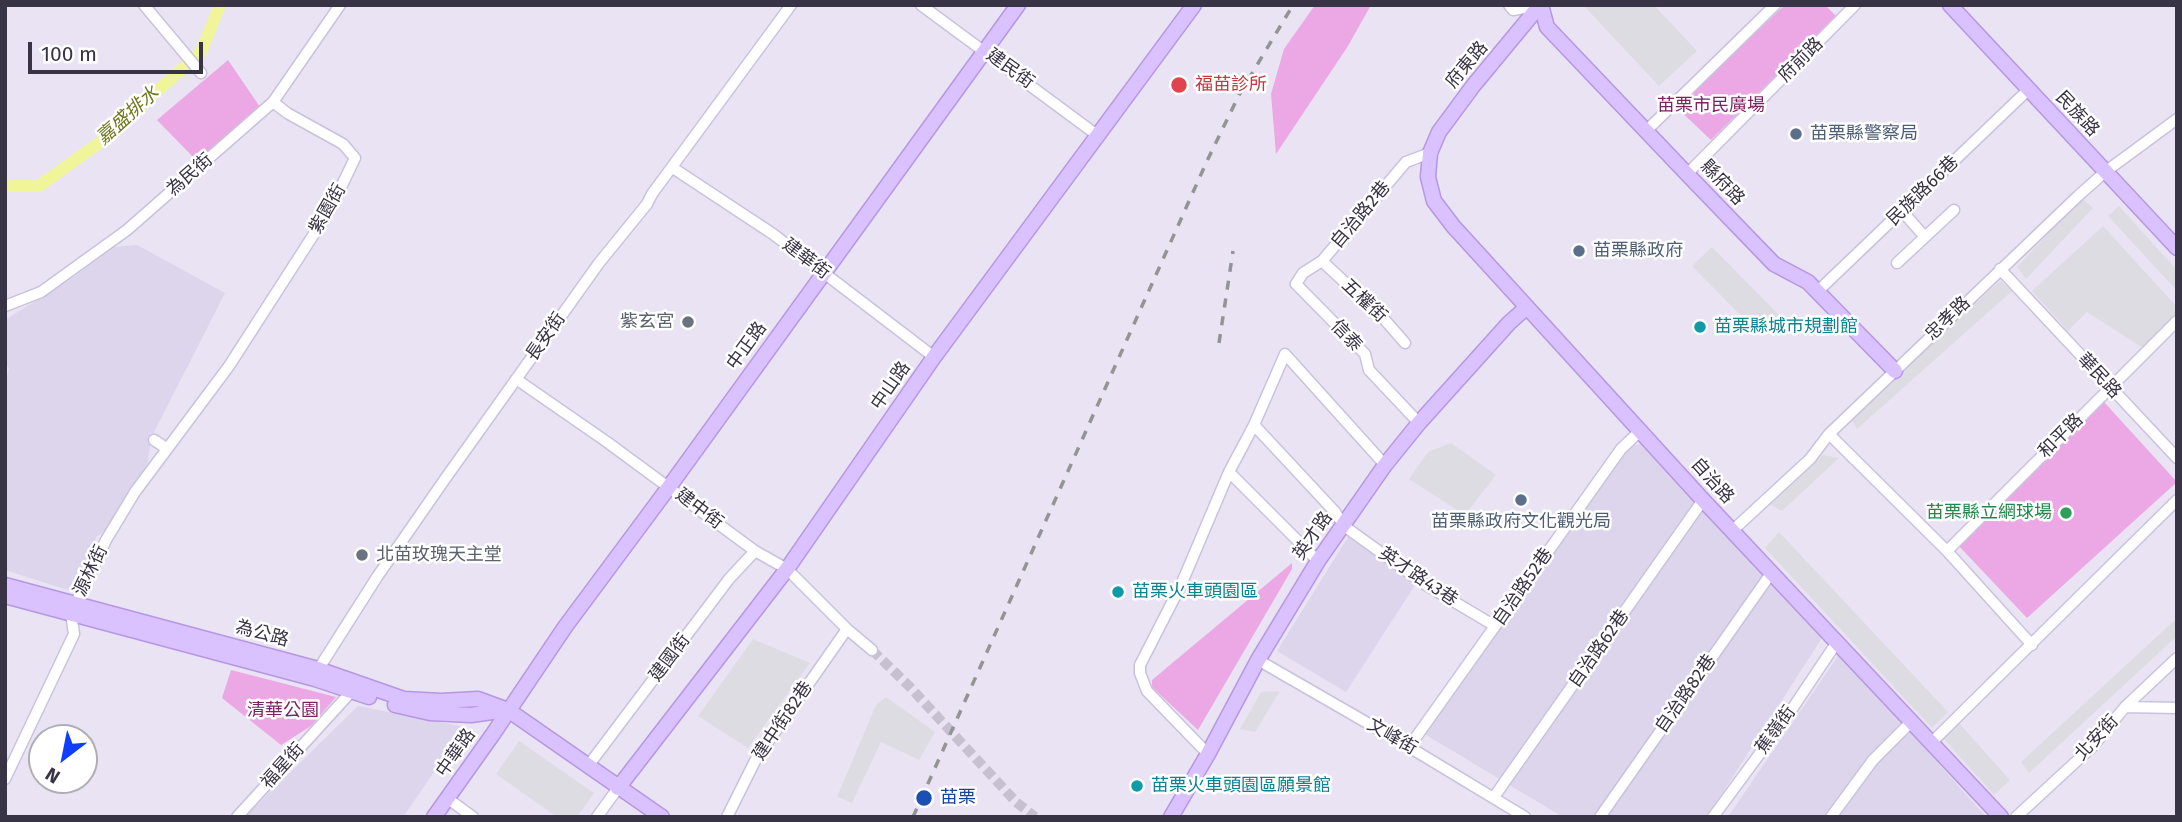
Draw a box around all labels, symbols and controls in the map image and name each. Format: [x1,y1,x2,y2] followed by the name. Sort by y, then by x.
[32,28,206,72] scale bar
[1774,33,1828,87] street label: 府前路
[1441,37,1493,93] street label: 府東路
[41,41,97,67] text: 100 m
[982,44,1038,94] street label: 建民街
[1195,74,1267,96] place label: 福苗診所
[1169,75,1189,95] marker: 福苗診所
[92,82,164,150] water label: 嘉盛排水
[2051,87,2103,141] street label: 民族路
[1657,95,1765,117] park label: 苗栗市民廣場
[1810,123,1918,145] place label: 苗栗縣警察局
[1788,126,1804,142] marker: 苗栗縣警察局
[163,149,217,201] street label: 為民街
[1883,152,1963,230] street label: 民族路66巷
[1695,156,1749,210] street label: 縣府路
[1327,177,1395,253] street label: 自治路2巷
[305,180,351,238] street label: 紫園街
[778,234,834,284] street label: 建華街
[1593,240,1683,262] place label: 苗栗縣政府
[1571,243,1587,259] marker: 苗栗縣政府
[1337,275,1391,327] street label: 五權街
[1921,292,1975,346] street label: 忠孝路
[522,309,570,365] street label: 長安街
[620,311,674,333] place label: 紫玄宮
[680,314,696,330] marker: 紫玄宮
[1326,316,1366,356] street label: 信泰
[1714,316,1858,338] place label: 苗栗縣城市規劃館
[722,318,772,374] street label: 中正路
[1692,319,1708,335] marker: 苗栗縣城市規劃館
[2073,349,2125,403] street label: 華民路
[867,358,915,414] street label: 中山路
[2034,409,2088,463] street label: 和平路
[1686,454,1738,508] street label: 自治路
[671,484,727,534] street label: 建中街
[1513,492,1529,508] marker: 苗栗縣政府文化觀光局
[1926,502,2052,524] place label: 苗栗縣立網球場
[2058,505,2074,521] marker: 苗栗縣立網球場
[1289,508,1337,564] street label: 英才路
[1431,511,1611,533] place label: 苗栗縣政府文化觀光局
[69,542,113,600] street label: 源林街
[1375,543,1461,611] street label: 英才路43巷
[376,544,502,566] place label: 北苗玫瑰天主堂
[1488,544,1558,630] street label: 自治路52巷
[354,547,370,563] marker: 北苗玫瑰天主堂
[1132,581,1258,603] place label: 苗栗火車頭園區
[1110,584,1126,600] marker: 苗栗火車頭園區
[1564,606,1634,692] street label: 自治路62巷
[233,617,291,651] street label: 為公路
[645,630,695,686] street label: 建國街
[1651,651,1721,737] street label: 自治路82巷
[749,677,817,765] street label: 建中街82巷
[247,700,319,722] park label: 清華公園
[1751,702,1801,758] street label: 蕉嶺街
[2071,711,2123,765] street label: 北安街
[1363,714,1421,760] street label: 文峰街
[28,724,98,794] north arrow
[432,725,480,781] street label: 中華路
[257,739,309,793] street label: 福星街
[41,762,64,789] text: N
[1151,775,1331,797] place label: 苗栗火車頭園區願景館
[1129,778,1145,794] marker: 苗栗火車頭園區願景館
[940,787,976,809] place label: 苗栗
[914,788,934,808] marker: 苗栗

